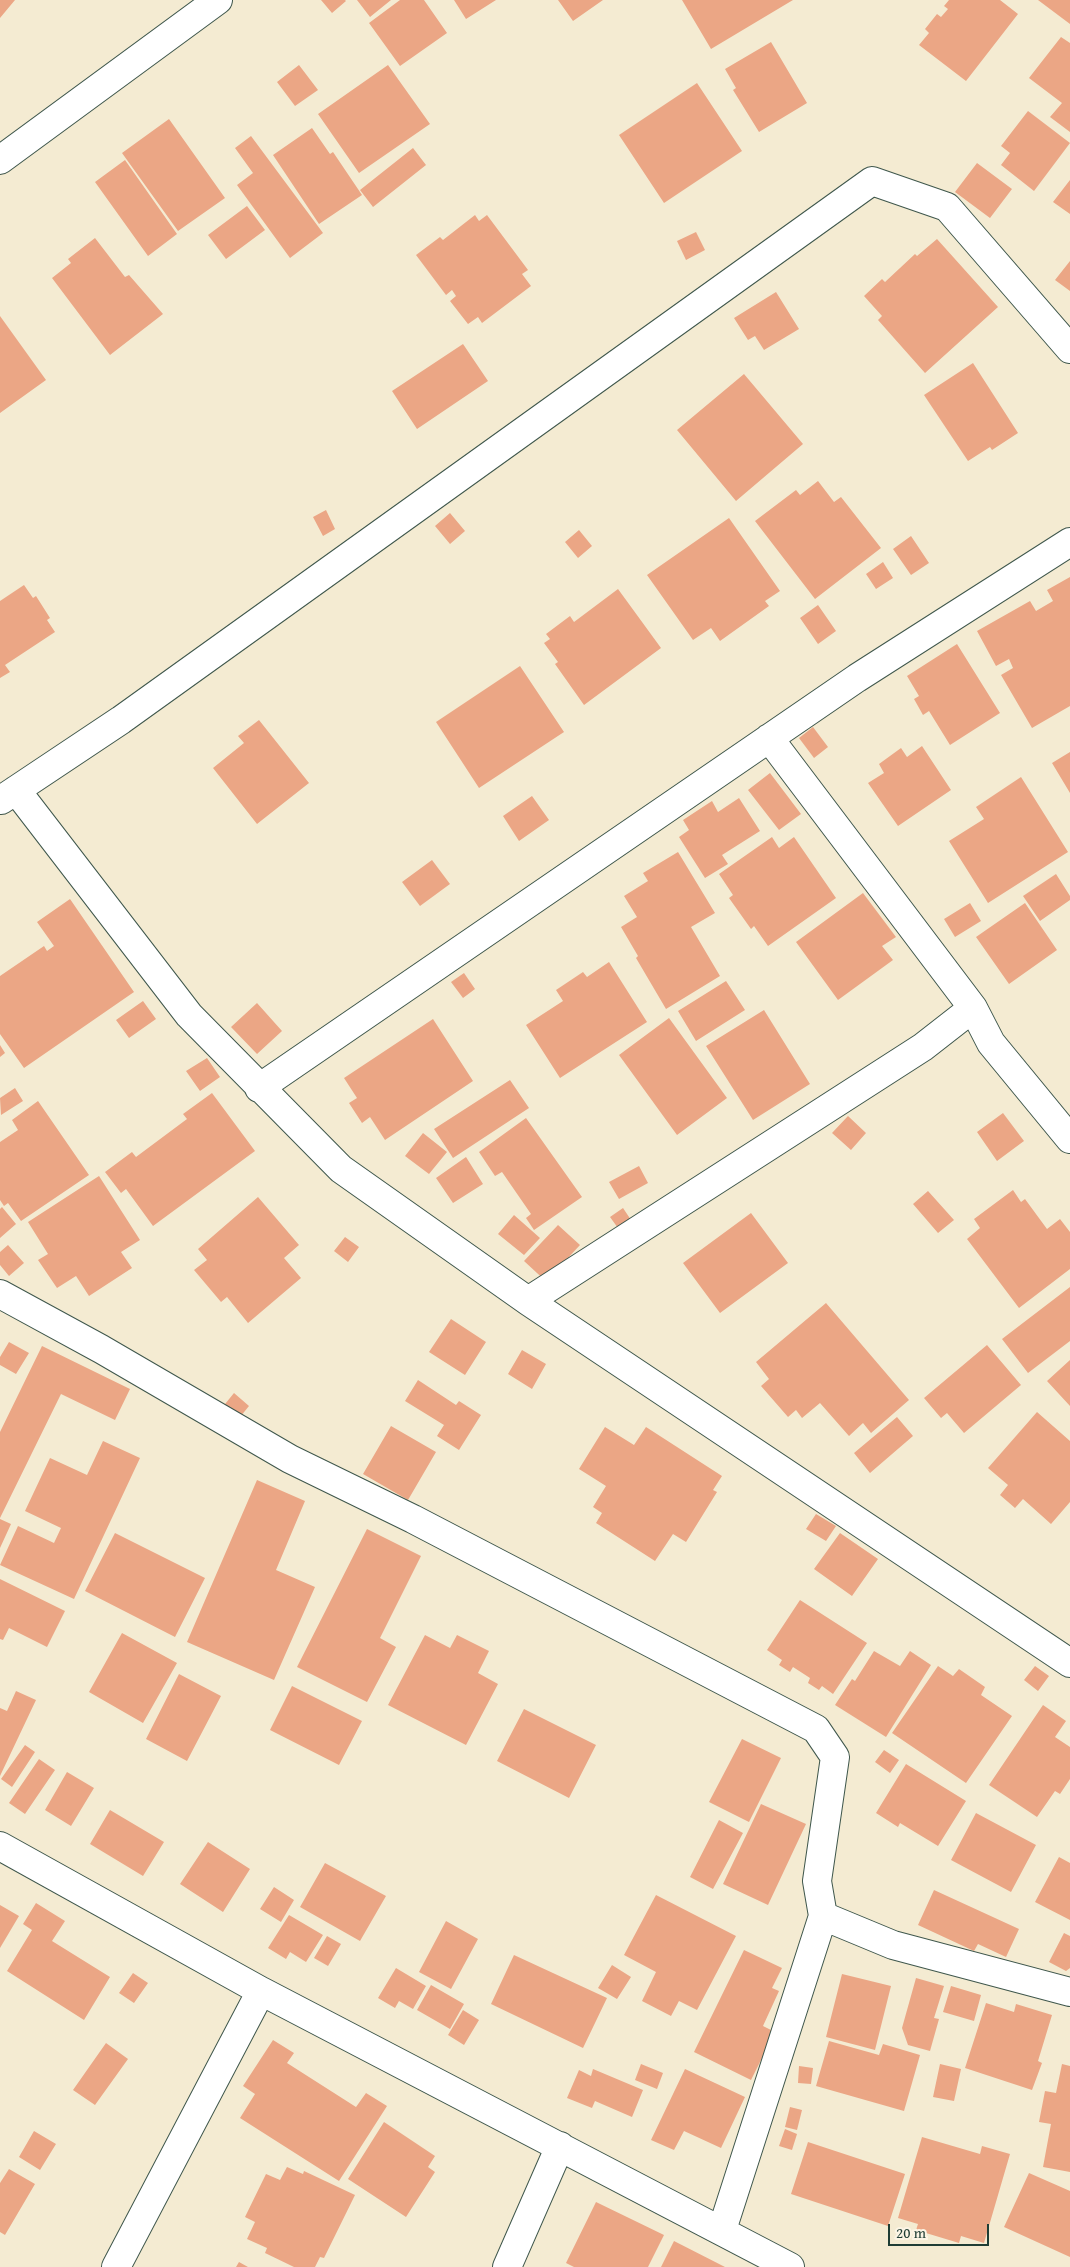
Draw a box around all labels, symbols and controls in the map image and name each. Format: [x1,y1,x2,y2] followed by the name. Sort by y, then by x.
[890,2214,991,2246] scale bar
[896,2222,926,2243] text: 20 m

